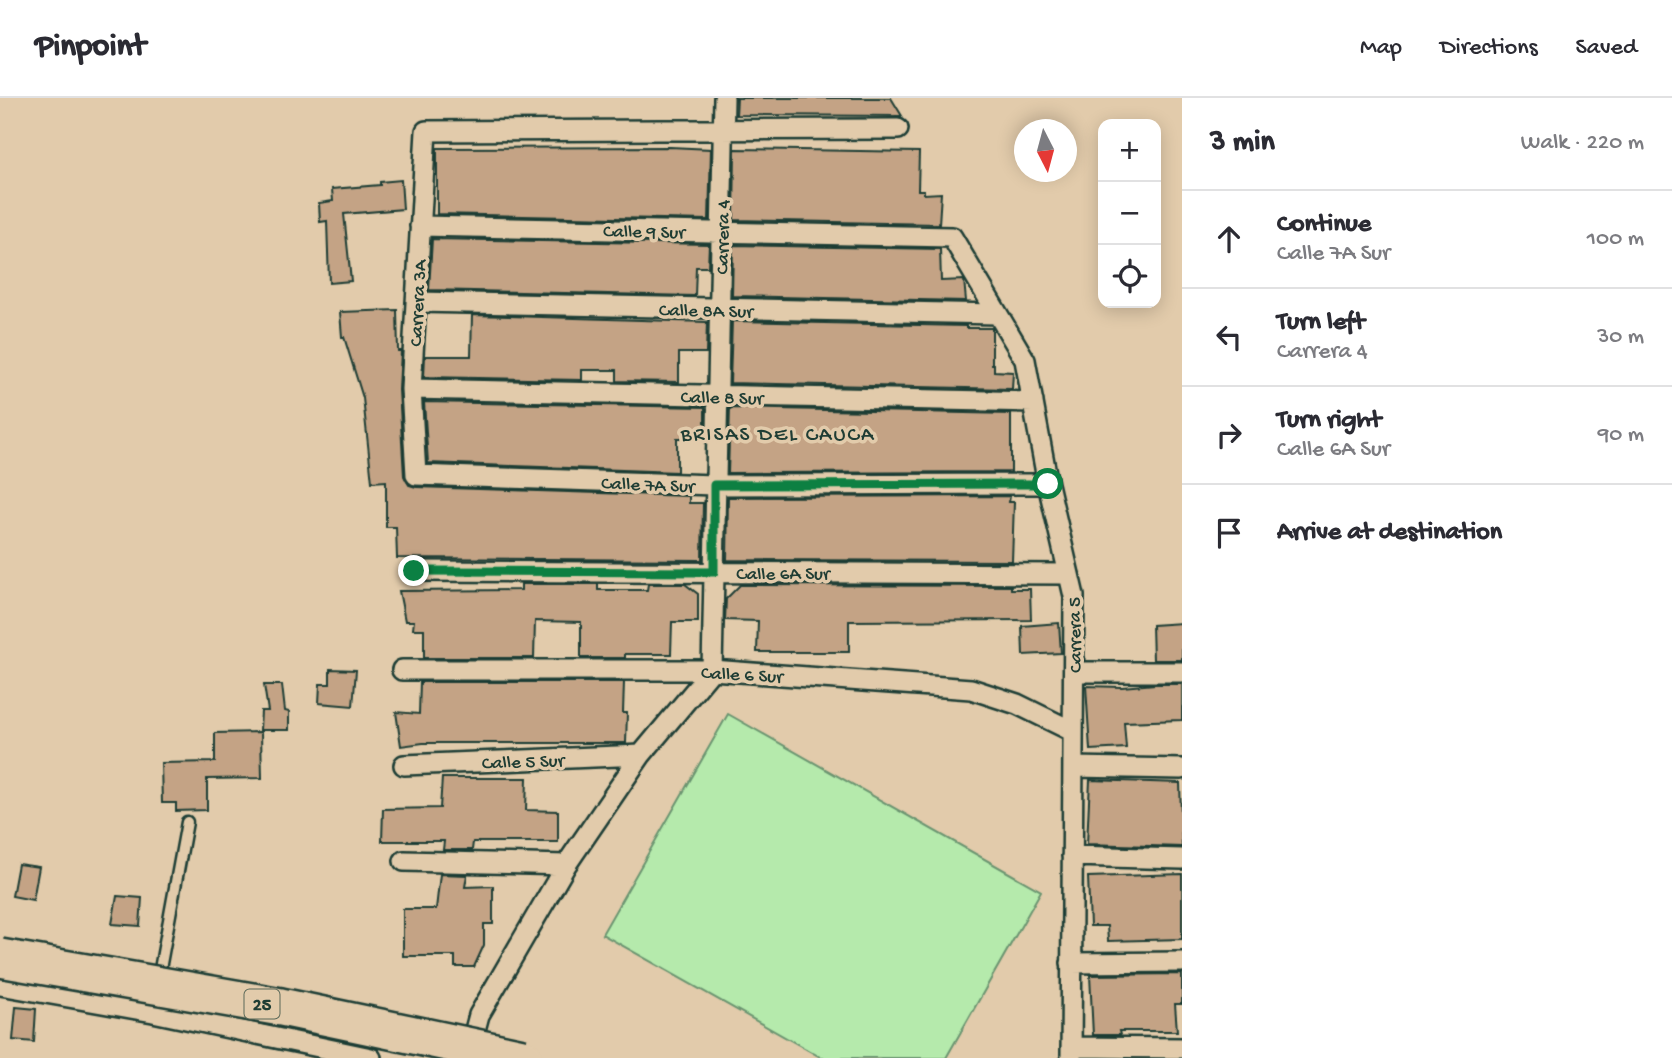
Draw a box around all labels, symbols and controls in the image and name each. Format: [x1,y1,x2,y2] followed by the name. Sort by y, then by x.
[35,29,146,67] text: Pinpoint
[1360,34,1402,63] text: Map
[1440,34,1538,63] text: Directions
[1576,34,1637,63] text: Saved
[1014,119,1077,182] north arrow
[1098,119,1161,308] map controls
[1098,119,1161,182] button: +
[1210,126,1275,161] text: 3 min
[1521,130,1644,157] text: Walk · 220 m
[1098,182,1161,245] button: −
[712,199,737,275] street label: Carrera 4
[1277,210,1371,241] text: Continue
[1210,220,1248,258] icon: ahead
[603,221,687,246] street label: Calle 9 Sur
[1587,226,1644,253] text: 100 m
[1277,241,1390,268] text: Calle 7A Sur
[1098,245,1161,308] button: locate
[406,257,433,347] street label: Carrera 3A
[659,300,755,325] street label: Calle 8A Sur
[1277,308,1365,339] text: Turn left
[1210,318,1248,356] icon: left
[1597,324,1644,351] text: 30 m
[1277,339,1368,366] text: Carrera 4
[680,387,766,412] street label: Calle 8 Sur
[1277,406,1381,437] text: Turn right
[1210,416,1248,454] icon: right
[1598,422,1644,449] text: 90 m
[680,424,875,449] district label: BRISAS DEL CAUCA
[1277,437,1390,464] text: Calle 6A Sur
[1032,468,1063,499] route start
[601,473,697,500] street label: Calle 7A Sur
[1210,514,1248,552] icon: arrive
[1277,518,1502,549] text: Arrive at destination
[398,555,429,586] route end
[736,564,832,587] street label: Calle 6A Sur
[1064,597,1089,673] street label: Carrera 5
[700,663,786,690] street label: Calle 6 Sur
[482,750,567,776] street label: Calle 5 Sur
[244,989,280,1018] road number: 25

